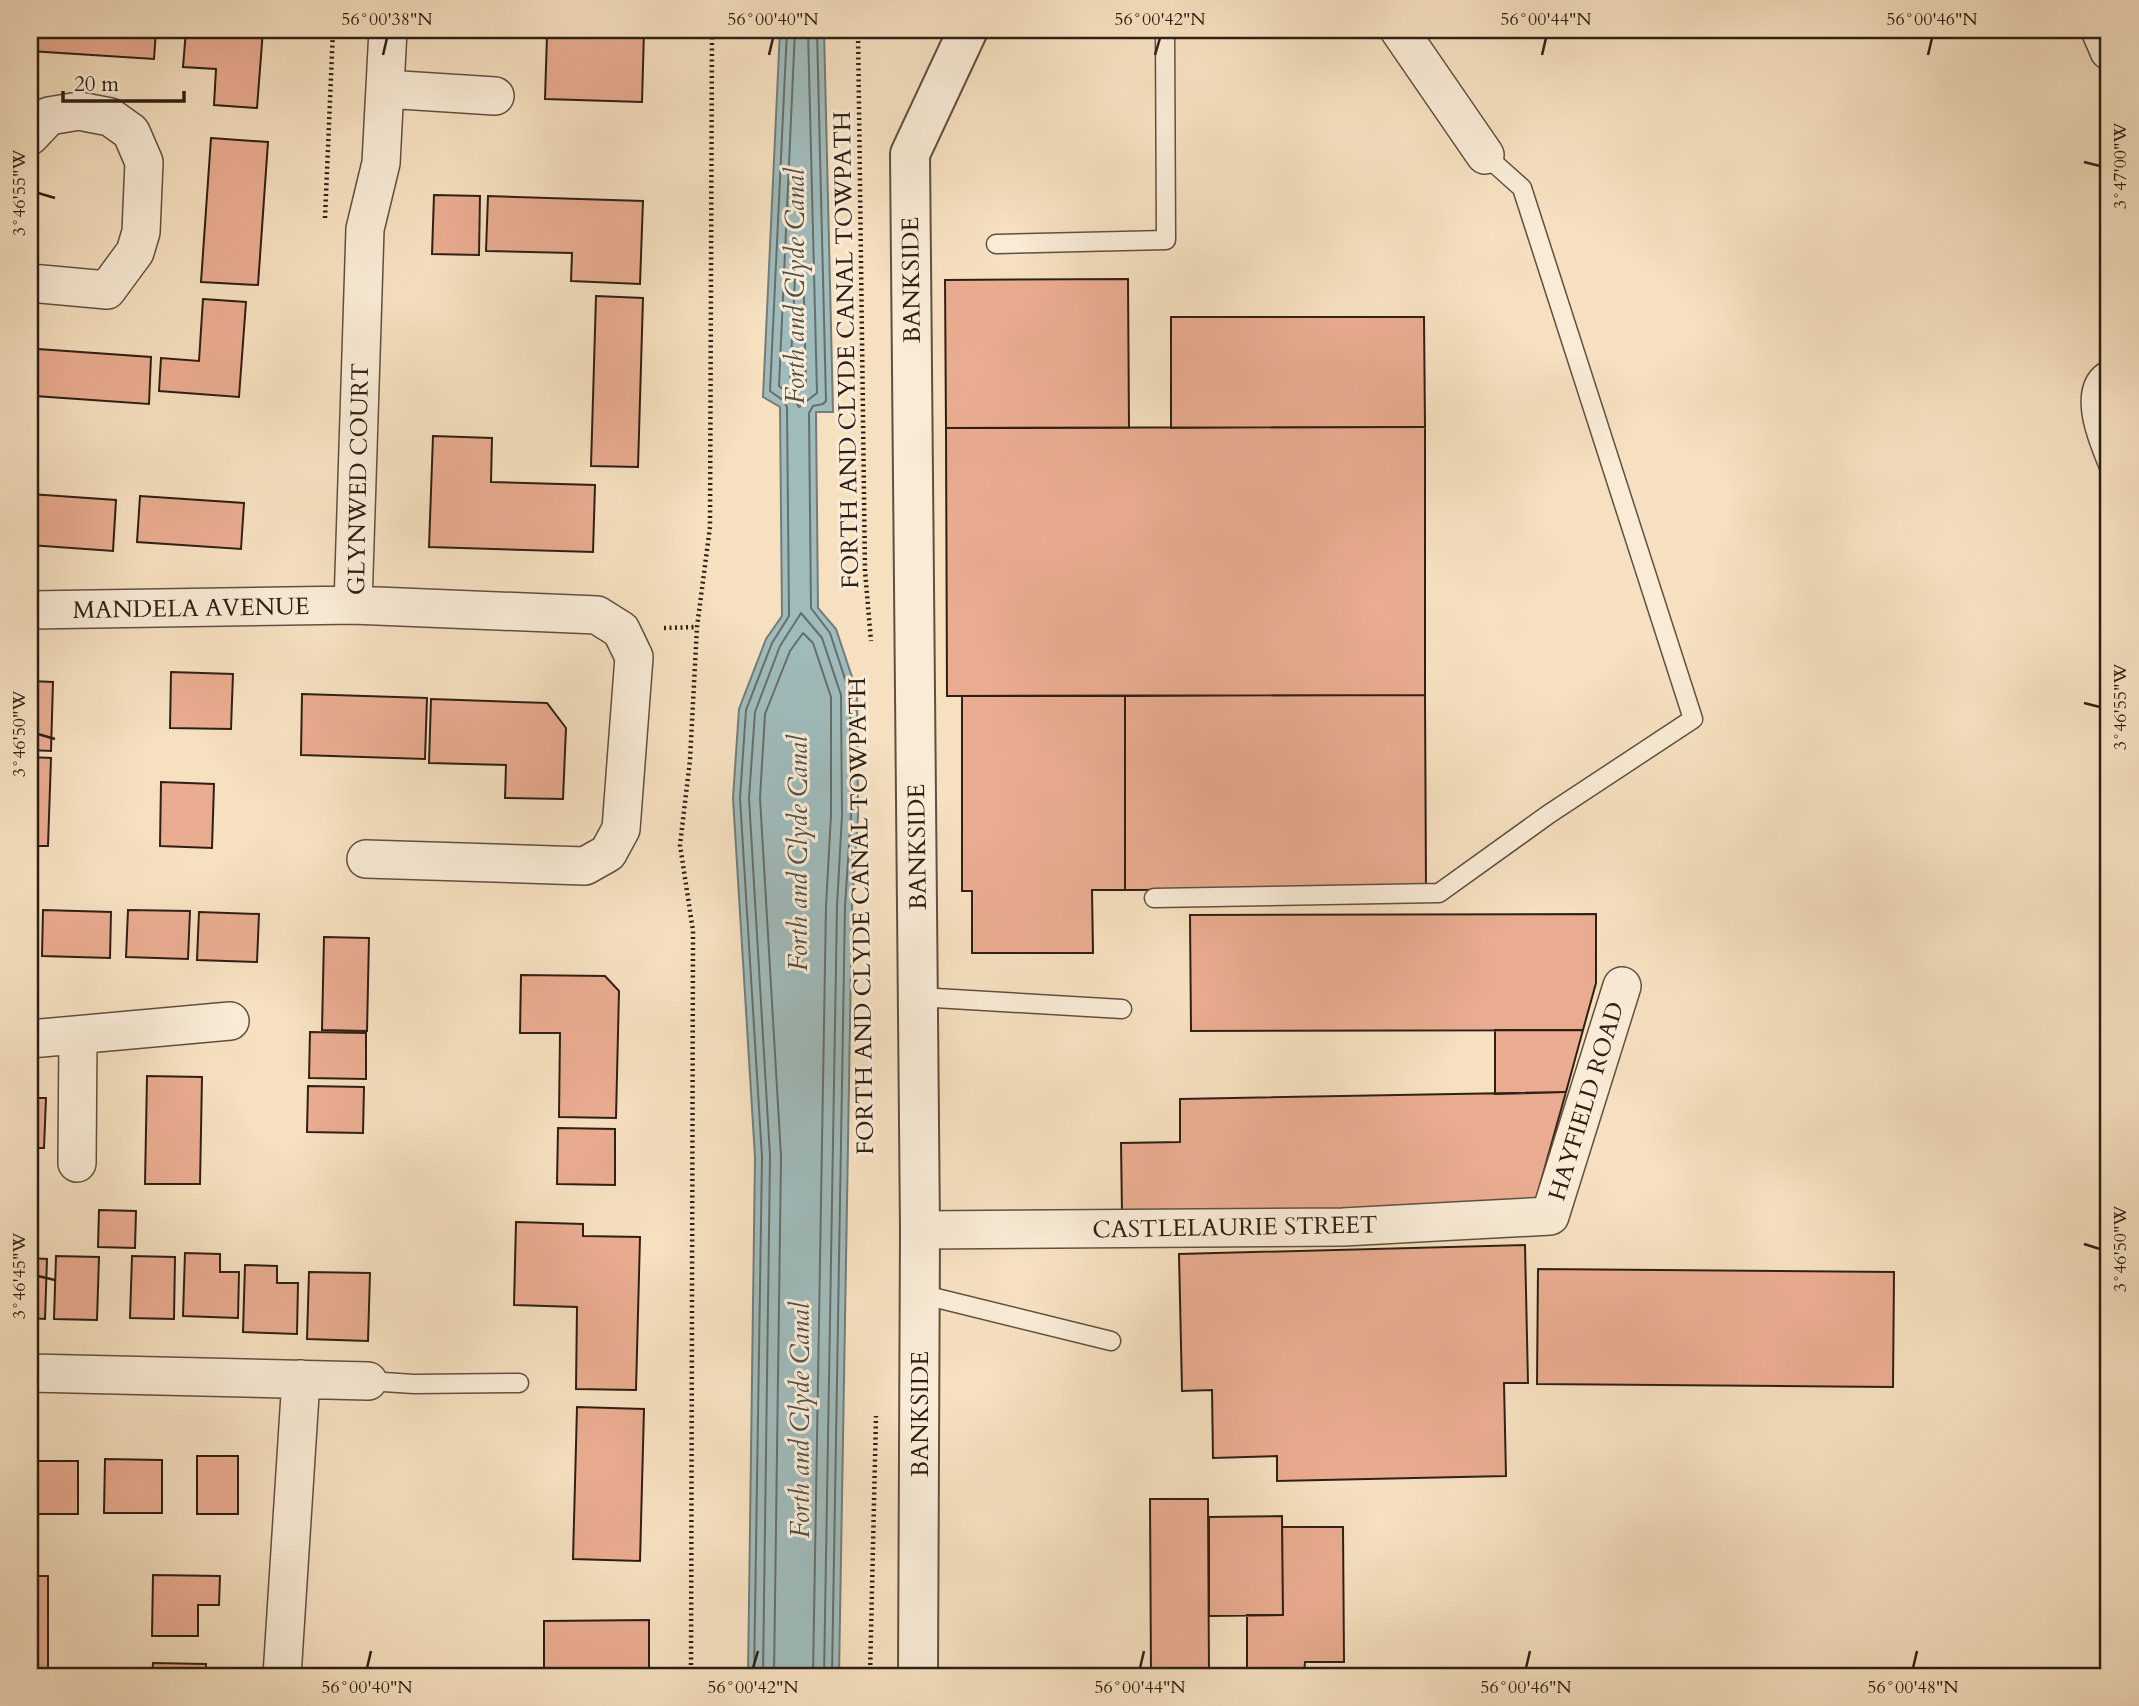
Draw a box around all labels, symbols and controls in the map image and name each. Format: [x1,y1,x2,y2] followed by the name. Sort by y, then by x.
[341,7,433,32] text: 56°00'38"N
[727,7,819,32] text: 56°00'40"N
[1114,7,1206,32] text: 56°00'42"N
[1500,7,1592,32] text: 56°00'44"N
[1886,7,1978,32] text: 56°00'46"N
[63,60,184,104] scale bar
[74,70,119,99] text: 20 m
[826,111,867,589] street label: FORTH AND CLYDE CANAL TOWPATH
[2108,123,2133,209] text: 3°47'00"W
[7,150,32,236] text: 3°46'55"W
[778,167,813,404] water label: Forth and Clyde Canal
[894,217,929,343] street label: BANKSIDE
[340,363,377,595] street label: GLYNWED COURT
[72,590,310,627] street label: MANDELA AVENUE
[2108,664,2133,750] text: 3°46'55"W
[841,677,882,1155] street label: FORTH AND CLYDE CANAL TOWPATH
[7,691,32,777] text: 3°46'50"W
[781,734,816,971] water label: Forth and Clyde Canal
[900,784,935,910] street label: BANKSIDE
[1541,998,1632,1205] street label: HAYFIELD ROAD
[2108,1206,2133,1292] text: 3°46'50"W
[1092,1209,1378,1246] street label: CASTLELAURIE STREET
[7,1233,32,1319] text: 3°46'45"W
[783,1301,818,1538] water label: Forth and Clyde Canal
[904,1351,937,1477] street label: BANKSIDE
[321,1675,413,1700] text: 56°00'40"N
[707,1675,799,1700] text: 56°00'42"N
[1094,1675,1186,1700] text: 56°00'44"N
[1480,1675,1572,1700] text: 56°00'46"N
[1867,1675,1959,1700] text: 56°00'48"N

